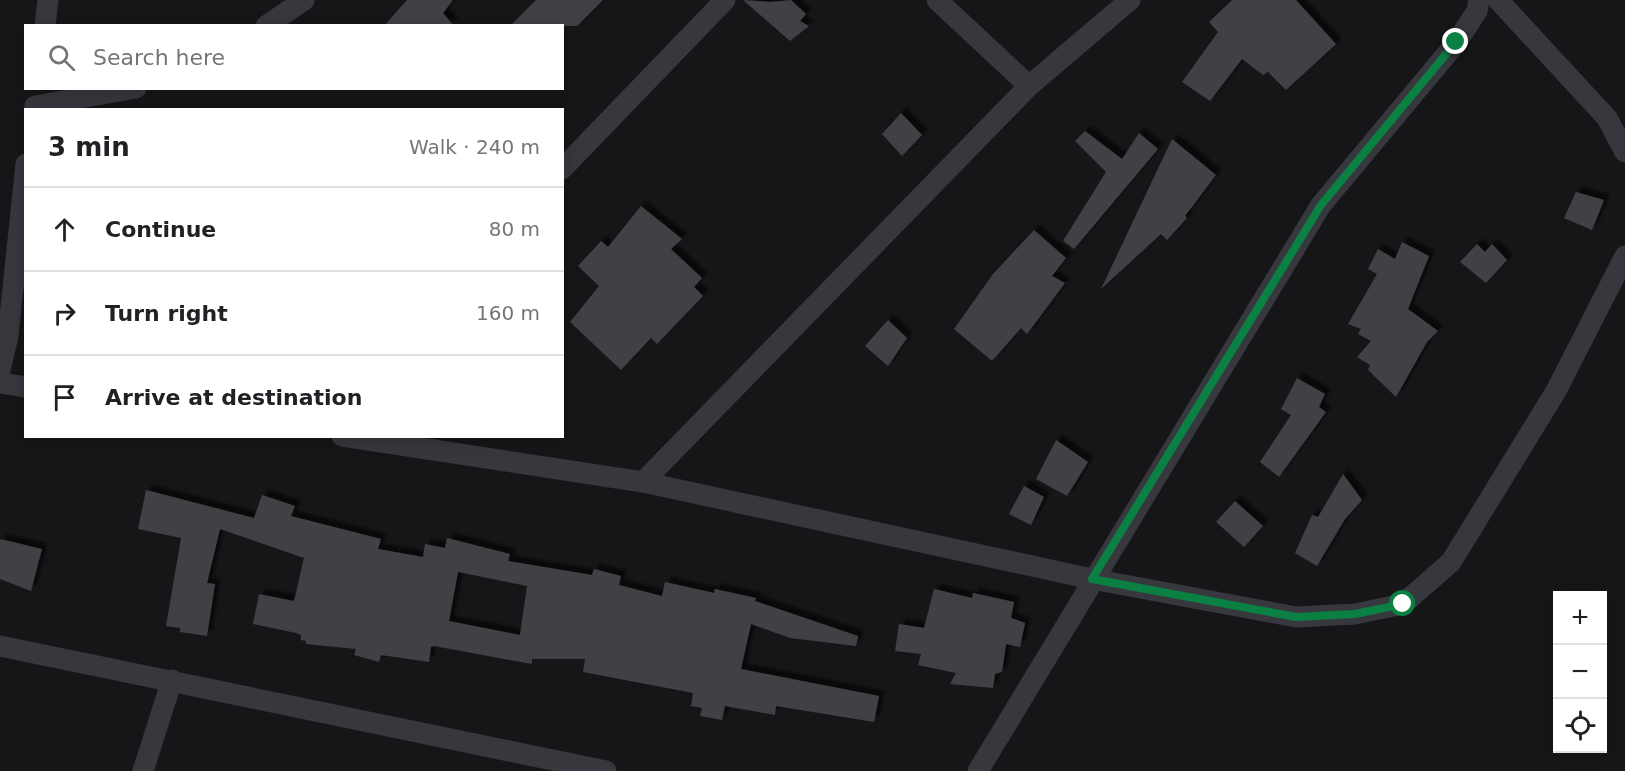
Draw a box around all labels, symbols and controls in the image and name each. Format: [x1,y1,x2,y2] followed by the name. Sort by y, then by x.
[24,24,564,90] search box
[1442,28,1468,54] route end
[45,41,78,74] icon: search
[93,45,225,70] text: Search here
[48,132,130,162] text: 3 min
[409,135,540,159] text: Walk · 240 m
[48,213,81,246] icon: ahead
[105,217,216,242] text: Continue
[489,217,540,241] text: 80 m
[48,297,81,330] icon: right
[105,301,228,326] text: Turn right
[476,301,540,325] text: 160 m
[48,381,81,414] icon: arrive
[105,385,362,410] text: Arrive at destination
[1389,590,1415,616] route start
[1553,591,1607,753] map controls
[1553,591,1607,645] button: +
[1553,645,1607,699] button: −
[1553,699,1607,753] button: locate

